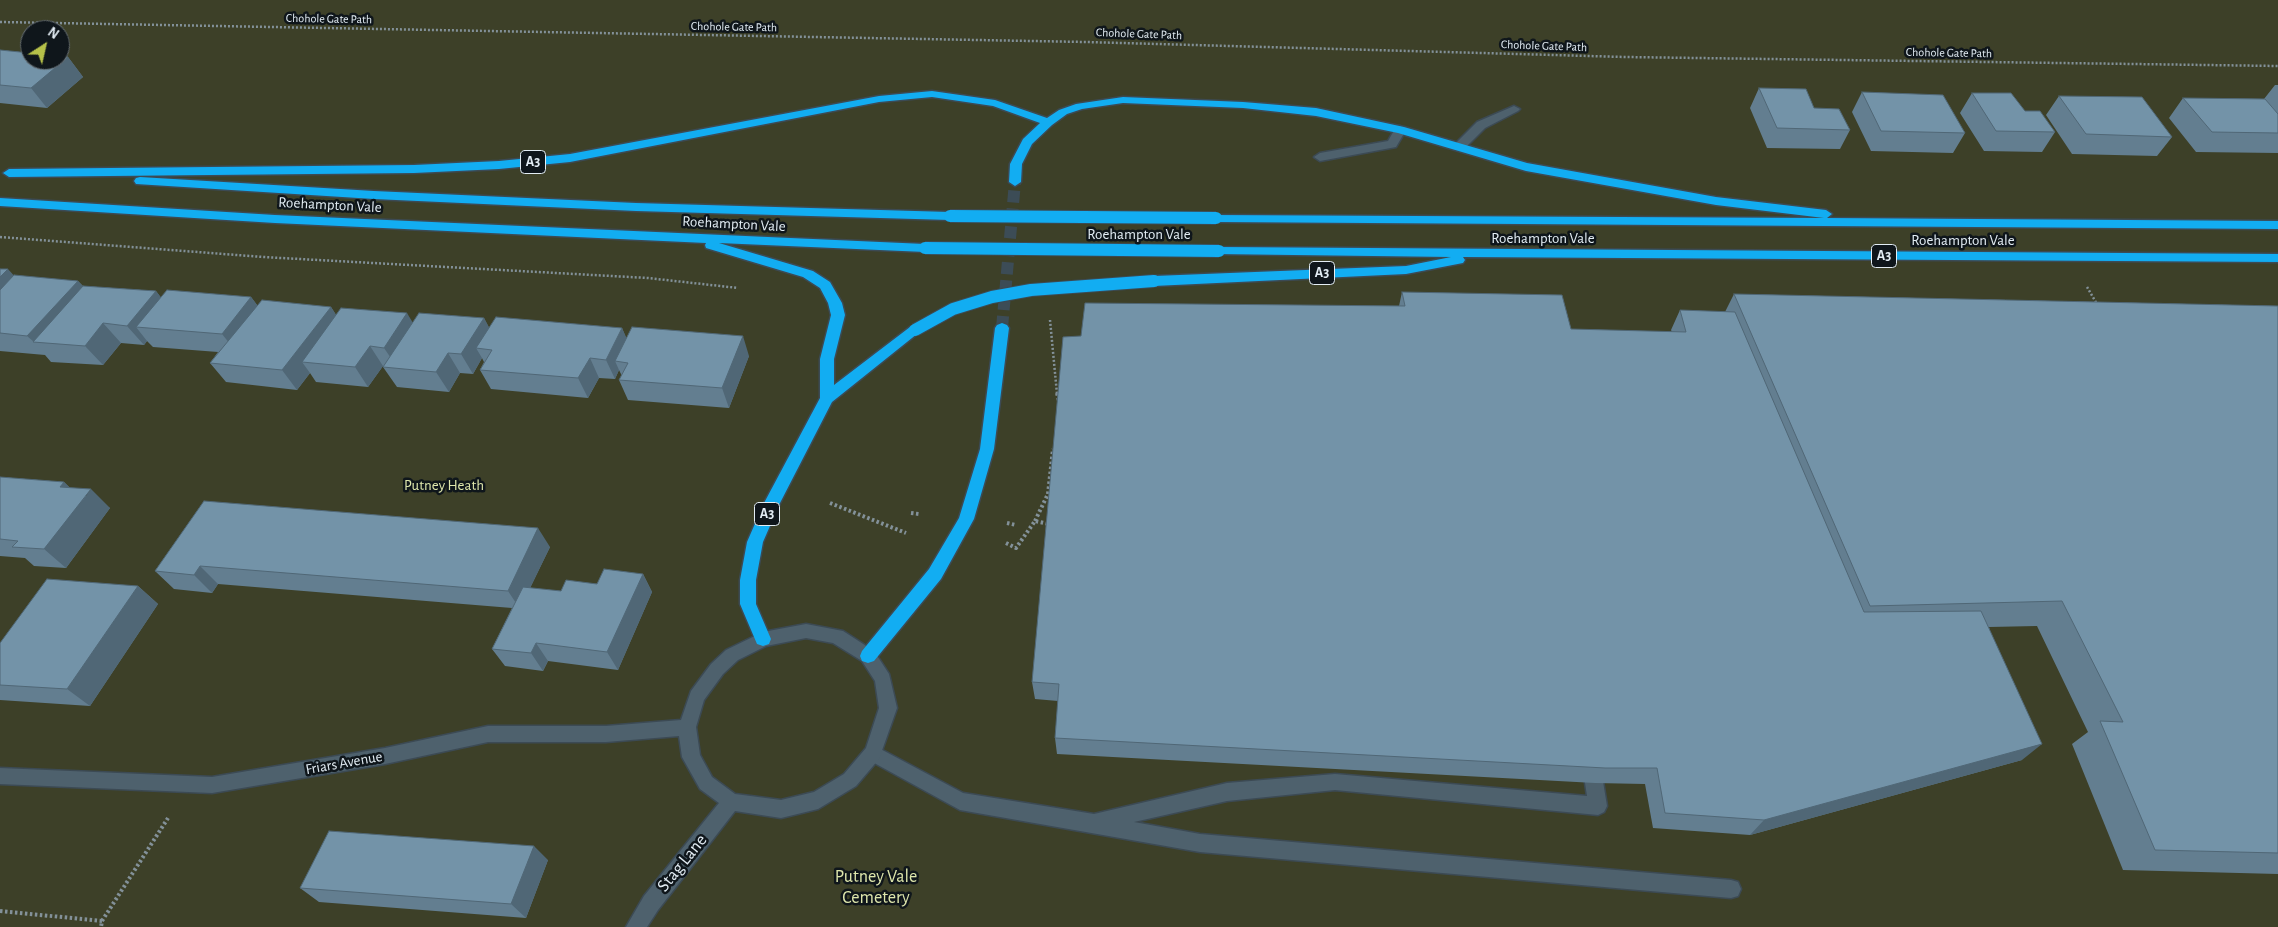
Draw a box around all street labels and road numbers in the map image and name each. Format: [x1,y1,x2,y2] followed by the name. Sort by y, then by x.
[286,11,372,27] street label: Chohole Gate Path
[691,19,777,35] street label: Chohole Gate Path
[1096,25,1182,43] street label: Chohole Gate Path
[1501,37,1587,55] street label: Chohole Gate Path
[1906,45,1992,61] street label: Chohole Gate Path
[520,150,546,173] road number: A3
[278,193,382,217] street label: Roehampton Vale
[682,212,786,236] street label: Roehampton Vale
[1087,225,1191,243] street label: Roehampton Vale
[1491,229,1595,247] street label: Roehampton Vale
[1911,231,2015,249] street label: Roehampton Vale
[1872,245,1896,268] road number: A3
[1310,262,1334,284] road number: A3
[754,502,780,526] road number: A3
[304,747,384,779] street label: Friars Avenue
[652,830,712,896] street label: Stag Lane

